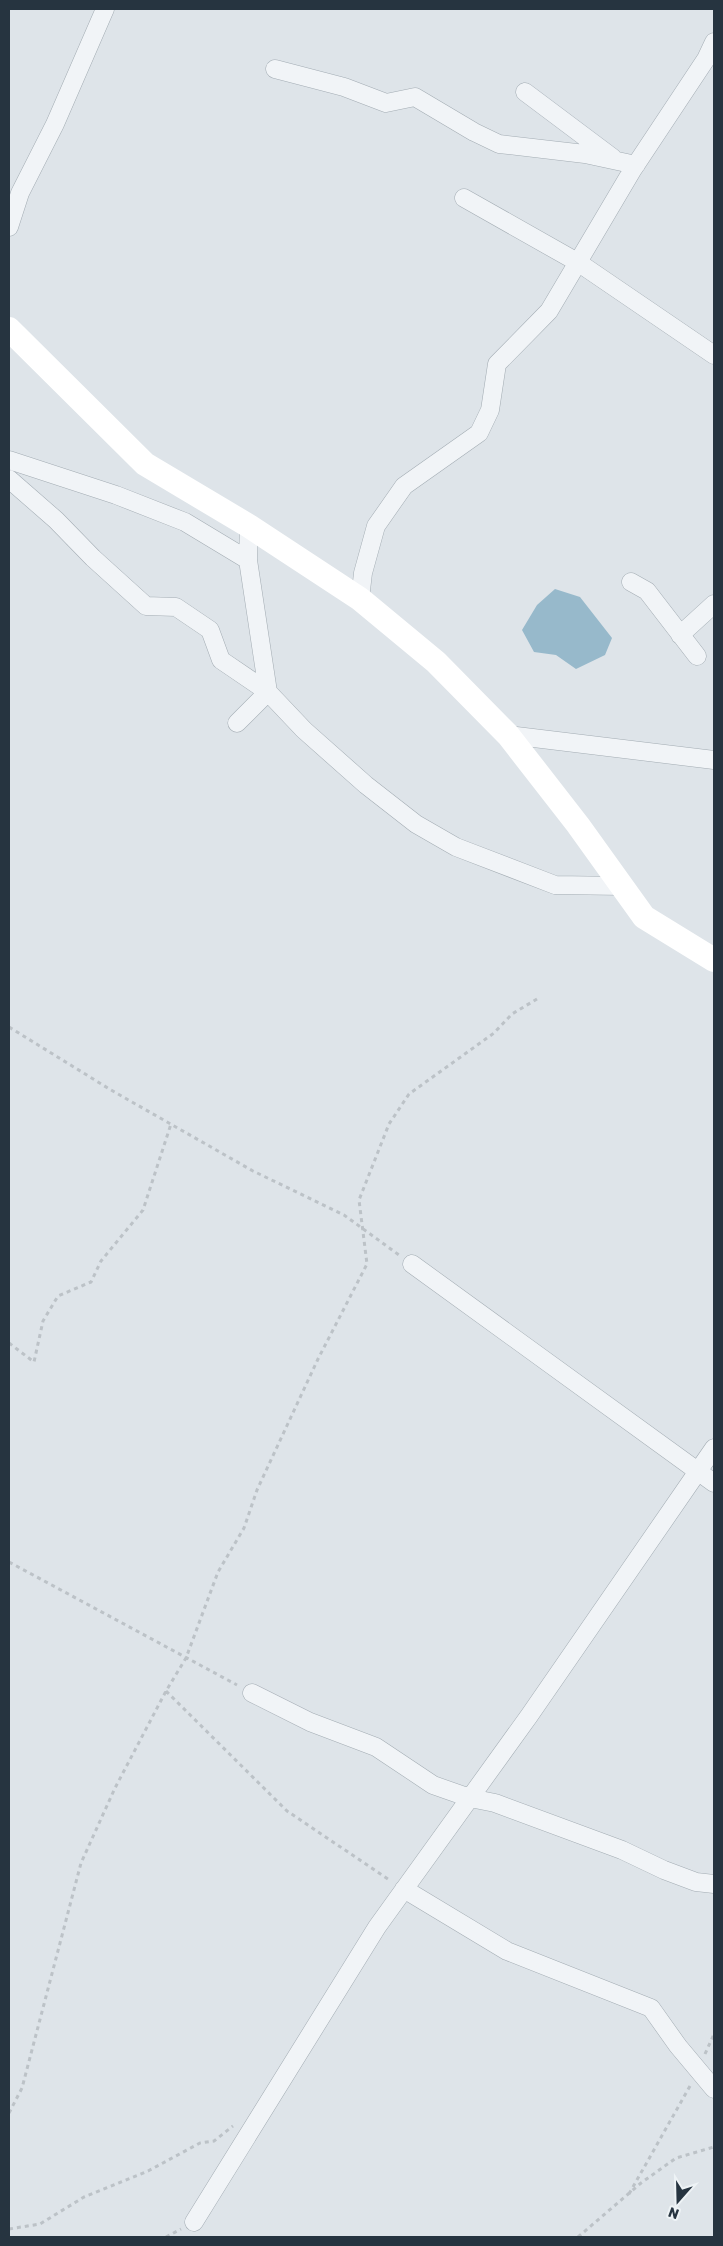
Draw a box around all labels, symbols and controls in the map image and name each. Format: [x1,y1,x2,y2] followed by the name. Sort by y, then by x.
[653,2176,703,2226] north arrow
[666,2203,681,2222] text: N

